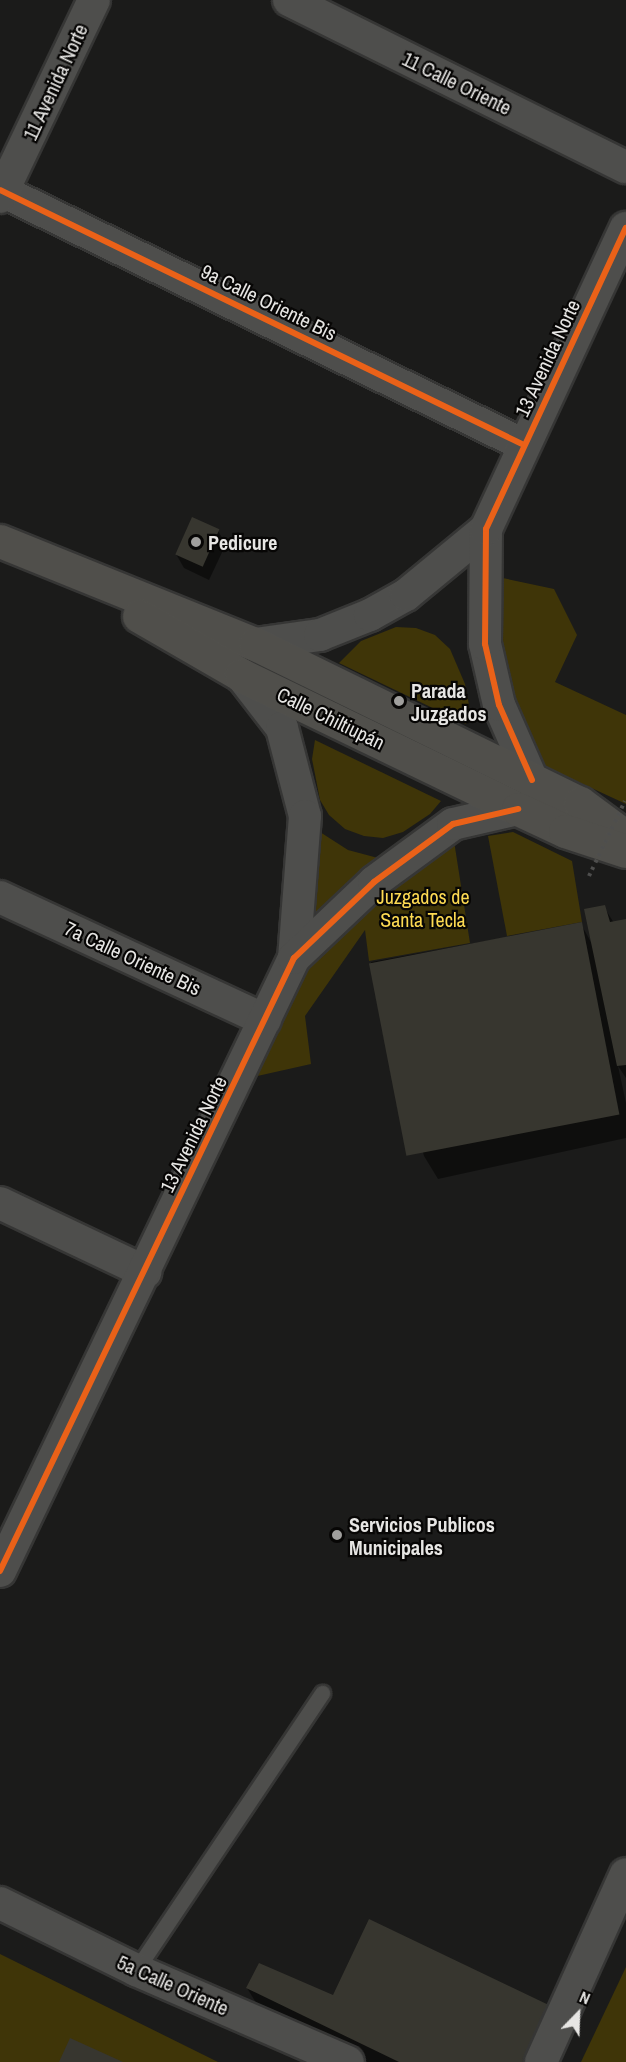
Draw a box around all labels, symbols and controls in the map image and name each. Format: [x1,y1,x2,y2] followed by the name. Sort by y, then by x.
[17,20,93,144] street label: 11 Avenida Norte
[399,46,515,120] street label: 11 Calle Oriente
[197,259,341,345] street label: 9a Calle Oriente Bis
[509,295,585,421] street label: 13 Avenida Norte
[208,530,277,554] place label: Pedicure
[189,535,203,549] marker: Pedicure
[411,678,487,725] place label: Parada Juzgados
[273,682,389,754] street label: Calle Chiltiupán
[392,694,406,708] marker: Parada Juzgados
[377,885,469,932] park label: Juzgados de Santa Tecla
[61,916,205,1000] street label: 7a Calle Oriente Bis
[154,1072,232,1196] street label: 13 Avenida Norte
[349,1512,495,1559] place label: Servicios Publicos Municipales
[330,1528,344,1542] marker: Servicios Publicos Municipales
[114,1950,232,2020] street label: 5a Calle Oriente
[548,1984,608,2044] north arrow
[576,1985,594,2009] text: N

